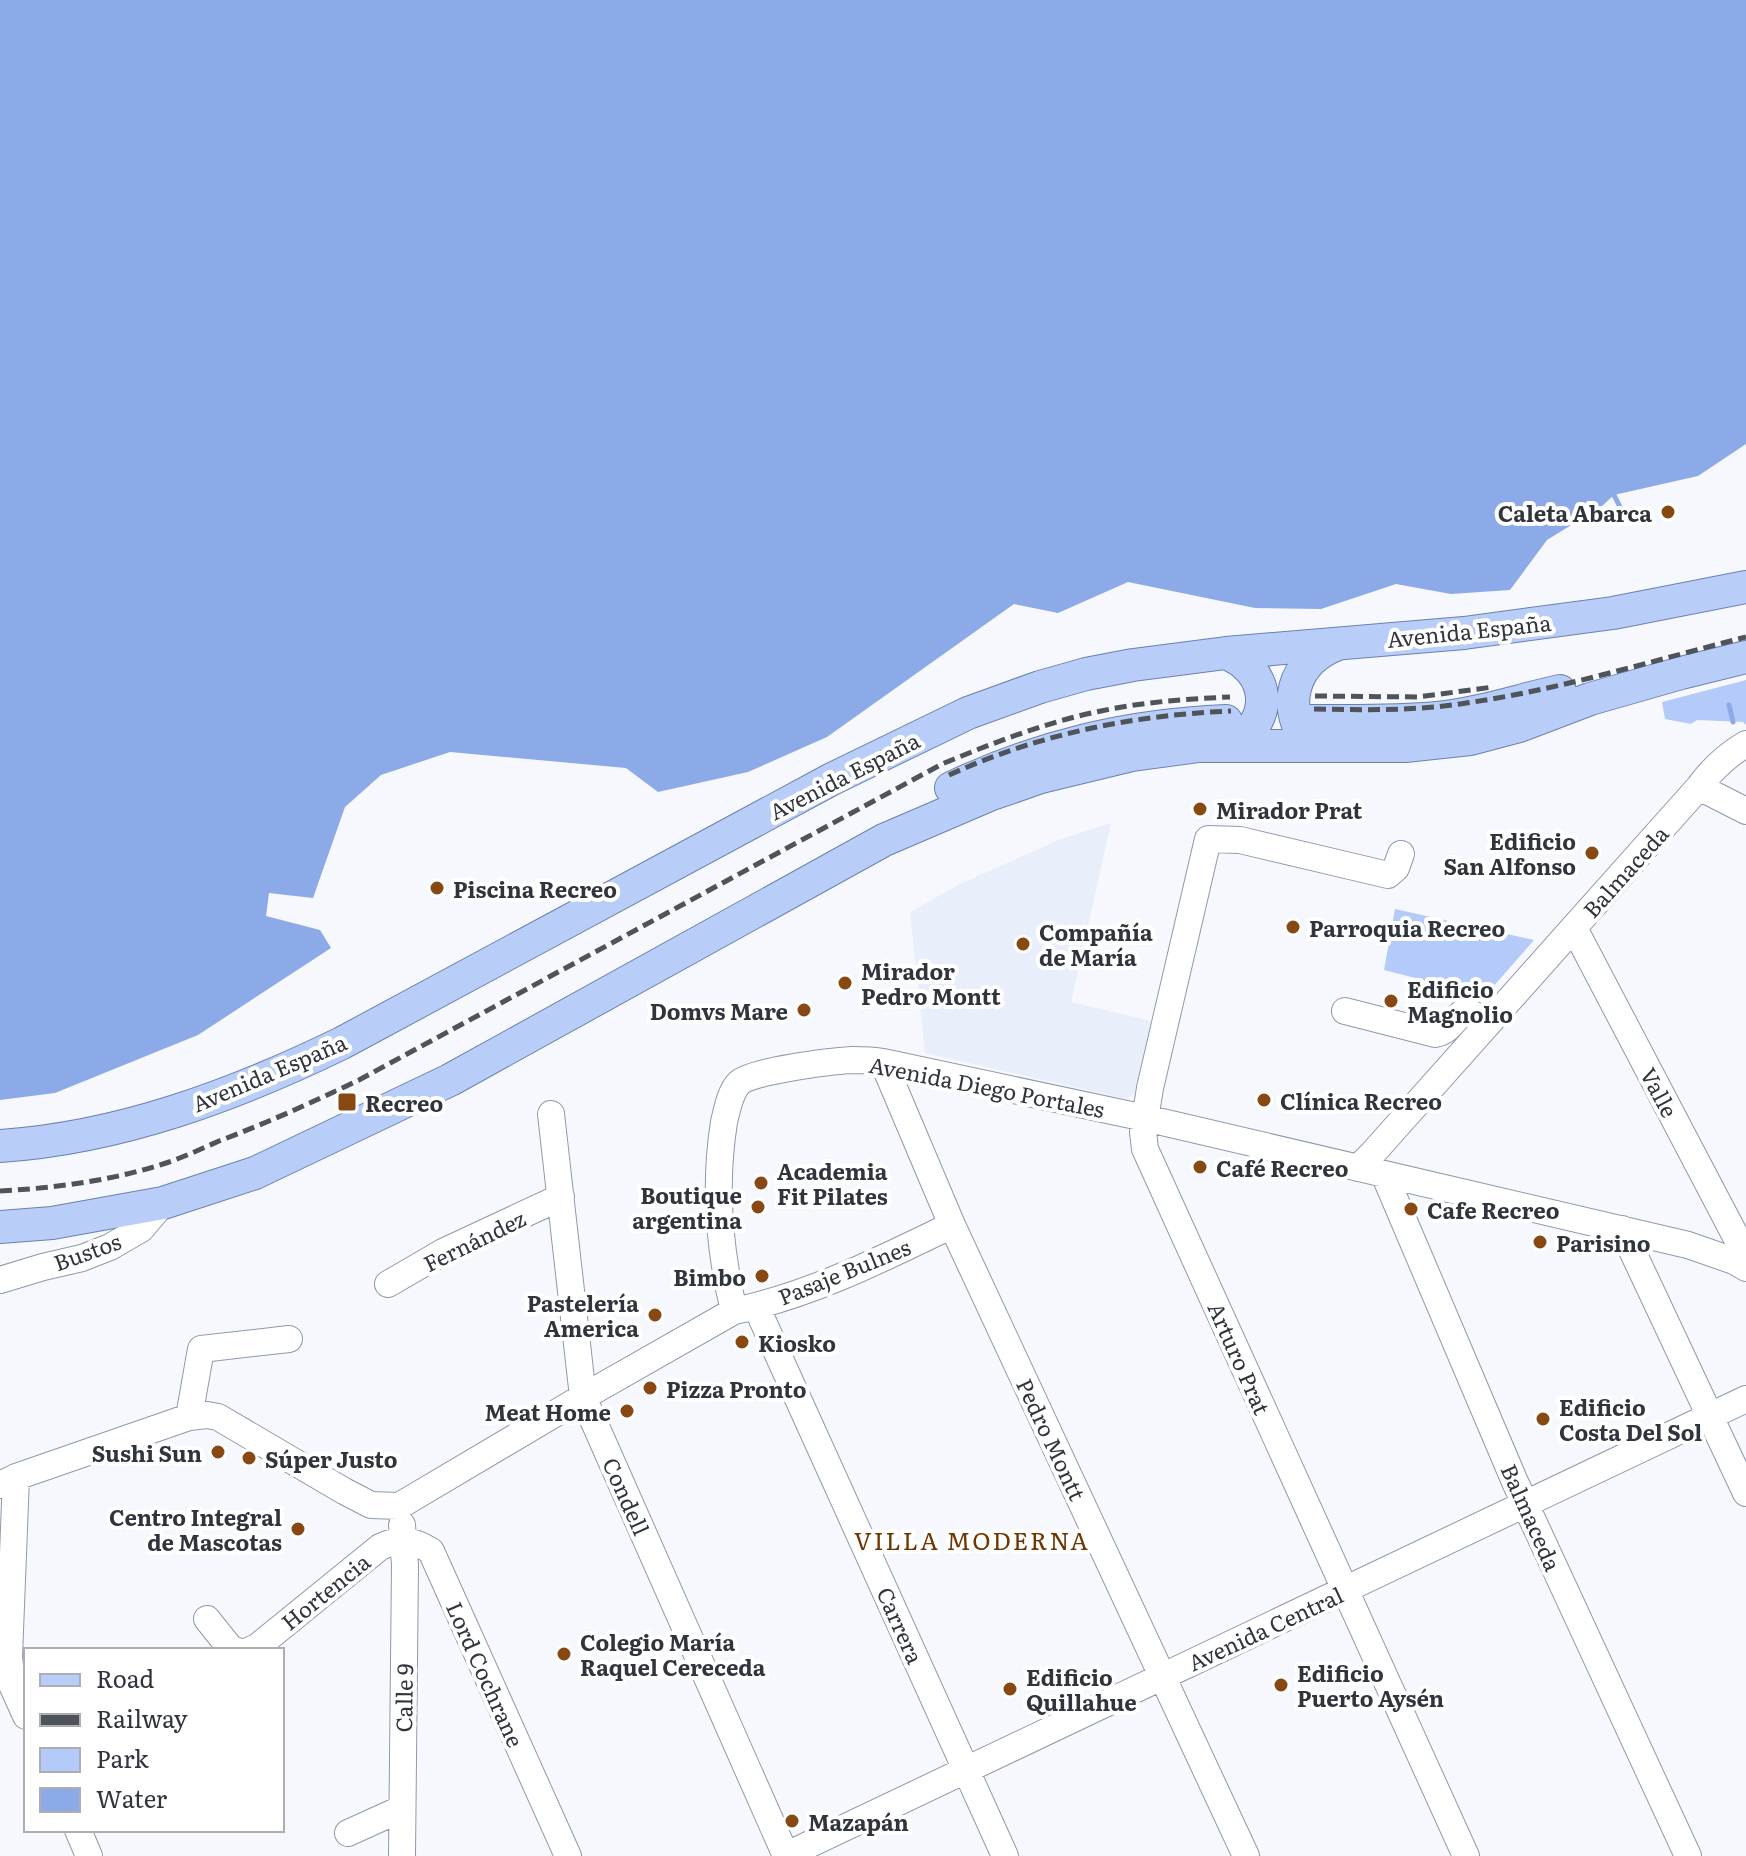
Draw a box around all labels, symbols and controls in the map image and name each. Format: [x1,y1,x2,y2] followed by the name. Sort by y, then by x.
[1498,496,1652,529] place label: Caleta Abarca
[1659,503,1677,521] marker: Caleta Abarca
[1385,605,1553,655] street label: Avenida España
[763,723,925,827] street label: Avenida España
[1216,793,1363,826] place label: Mirador Prat
[1191,800,1209,818] marker: Mirador Prat
[1574,817,1676,925] street label: Balmaceda
[1443,824,1576,882] place label: Edificio San Alfonso
[1583,844,1601,862] marker: Edificio San Alfonso
[453,872,617,905] place label: Piscina Recreo
[428,879,446,897] marker: Piscina Recreo
[1309,911,1505,944] place label: Parroquia Recreo
[1039,915,1153,973] place label: Compañía de María
[1284,918,1302,936] marker: Parroquia Recreo
[1014,935,1032,953] marker: Compañía de María
[861,954,1001,1012] place label: Mirador Pedro Montt
[1407,972,1513,1030] place label: Edificio Magnolio
[836,974,854,992] marker: Mirador Pedro Montt
[1382,992,1400,1010] marker: Edificio Magnolio
[650,994,788,1027] place label: Domvs Mare
[795,1001,813,1019] marker: Domvs Mare
[187,1025,352,1119] street label: Avenida España
[866,1047,1108,1125] street label: Avenida Diego Portales
[1633,1061,1687,1123] street label: Valle
[1280,1084,1442,1117] place label: Clínica Recreo
[365,1086,443,1119] place label: Recreo
[336,1091,358,1113] marker: Recreo
[1255,1091,1273,1109] marker: Clínica Recreo
[1216,1151,1348,1184] place label: Café Recreo
[777,1154,888,1212] place label: Academia Fit Pilates
[1191,1158,1209,1176] marker: Café Recreo
[752,1174,770,1192] marker: Academia Fit Pilates
[632,1178,742,1236] place label: Boutique argentina
[1427,1193,1559,1226] place label: Cafe Recreo
[749,1198,767,1216] marker: Boutique argentina
[1402,1200,1420,1218] marker: Cafe Recreo
[417,1201,531,1279] street label: Fernández
[49,1224,125,1278] street label: Bustos
[1556,1226,1651,1259] place label: Parisino
[773,1229,915,1313] street label: Pasaje Bulnes
[1531,1233,1549,1251] marker: Parisino
[673,1260,746,1293] place label: Bimbo
[753,1267,771,1285] marker: Bimbo
[527,1286,639,1344] place label: Pastelería America
[1201,1296,1280,1420] street label: Arturo Prat
[646,1306,664,1324] marker: Pastelería America
[758,1326,836,1359] place label: Kiosko
[733,1333,751,1351] marker: Kiosko
[666,1372,806,1405] place label: Pizza Pronto
[1009,1372,1095,1506] street label: Pedro Montt
[641,1379,659,1397] marker: Pizza Pronto
[1559,1390,1702,1448] place label: Edificio Costa Del Sol
[485,1395,611,1428] place label: Meat Home
[618,1402,636,1420] marker: Meat Home
[1534,1410,1552,1428] marker: Edificio Costa Del Sol
[92,1436,202,1469] place label: Sushi Sun
[265,1442,397,1475] place label: Súper Justo
[209,1443,227,1461] marker: Sushi Sun
[240,1449,258,1467] marker: Súper Justo
[595,1452,659,1540] street label: Condell
[1494,1458,1570,1576] street label: Balmaceda
[109,1500,282,1558] place label: Centro Integral de Mascotas
[289,1520,307,1538] marker: Centro Integral de Mascotas
[854,1522,1090,1557] district label: VILLA MODERNA
[273,1545,377,1637] street label: Hortencia
[1182,1578,1348,1678] street label: Avenida Central
[869,1581,933,1669] street label: Carrera
[439,1596,533,1752] street label: Lord Cochrane
[580,1625,766,1683] place label: Colegio María Raquel Cereceda
[555,1645,573,1663] marker: Colegio María Raquel Cereceda
[24,1648,284,1832] legend
[1297,1656,1444,1714] place label: Edificio Puerto Aysén
[96,1660,155,1695] text: Road
[1026,1660,1137,1718] place label: Edificio Quillahue
[386,1663,420,1733] street label: Calle 9
[1272,1676,1290,1694] marker: Edificio Puerto Aysén
[1001,1680,1019,1698] marker: Edificio Quillahue
[96,1700,188,1735] text: Railway
[96,1740,149,1775] text: Park
[96,1780,168,1815] text: Water
[808,1805,909,1838] place label: Mazapán
[783,1812,801,1830] marker: Mazapán

